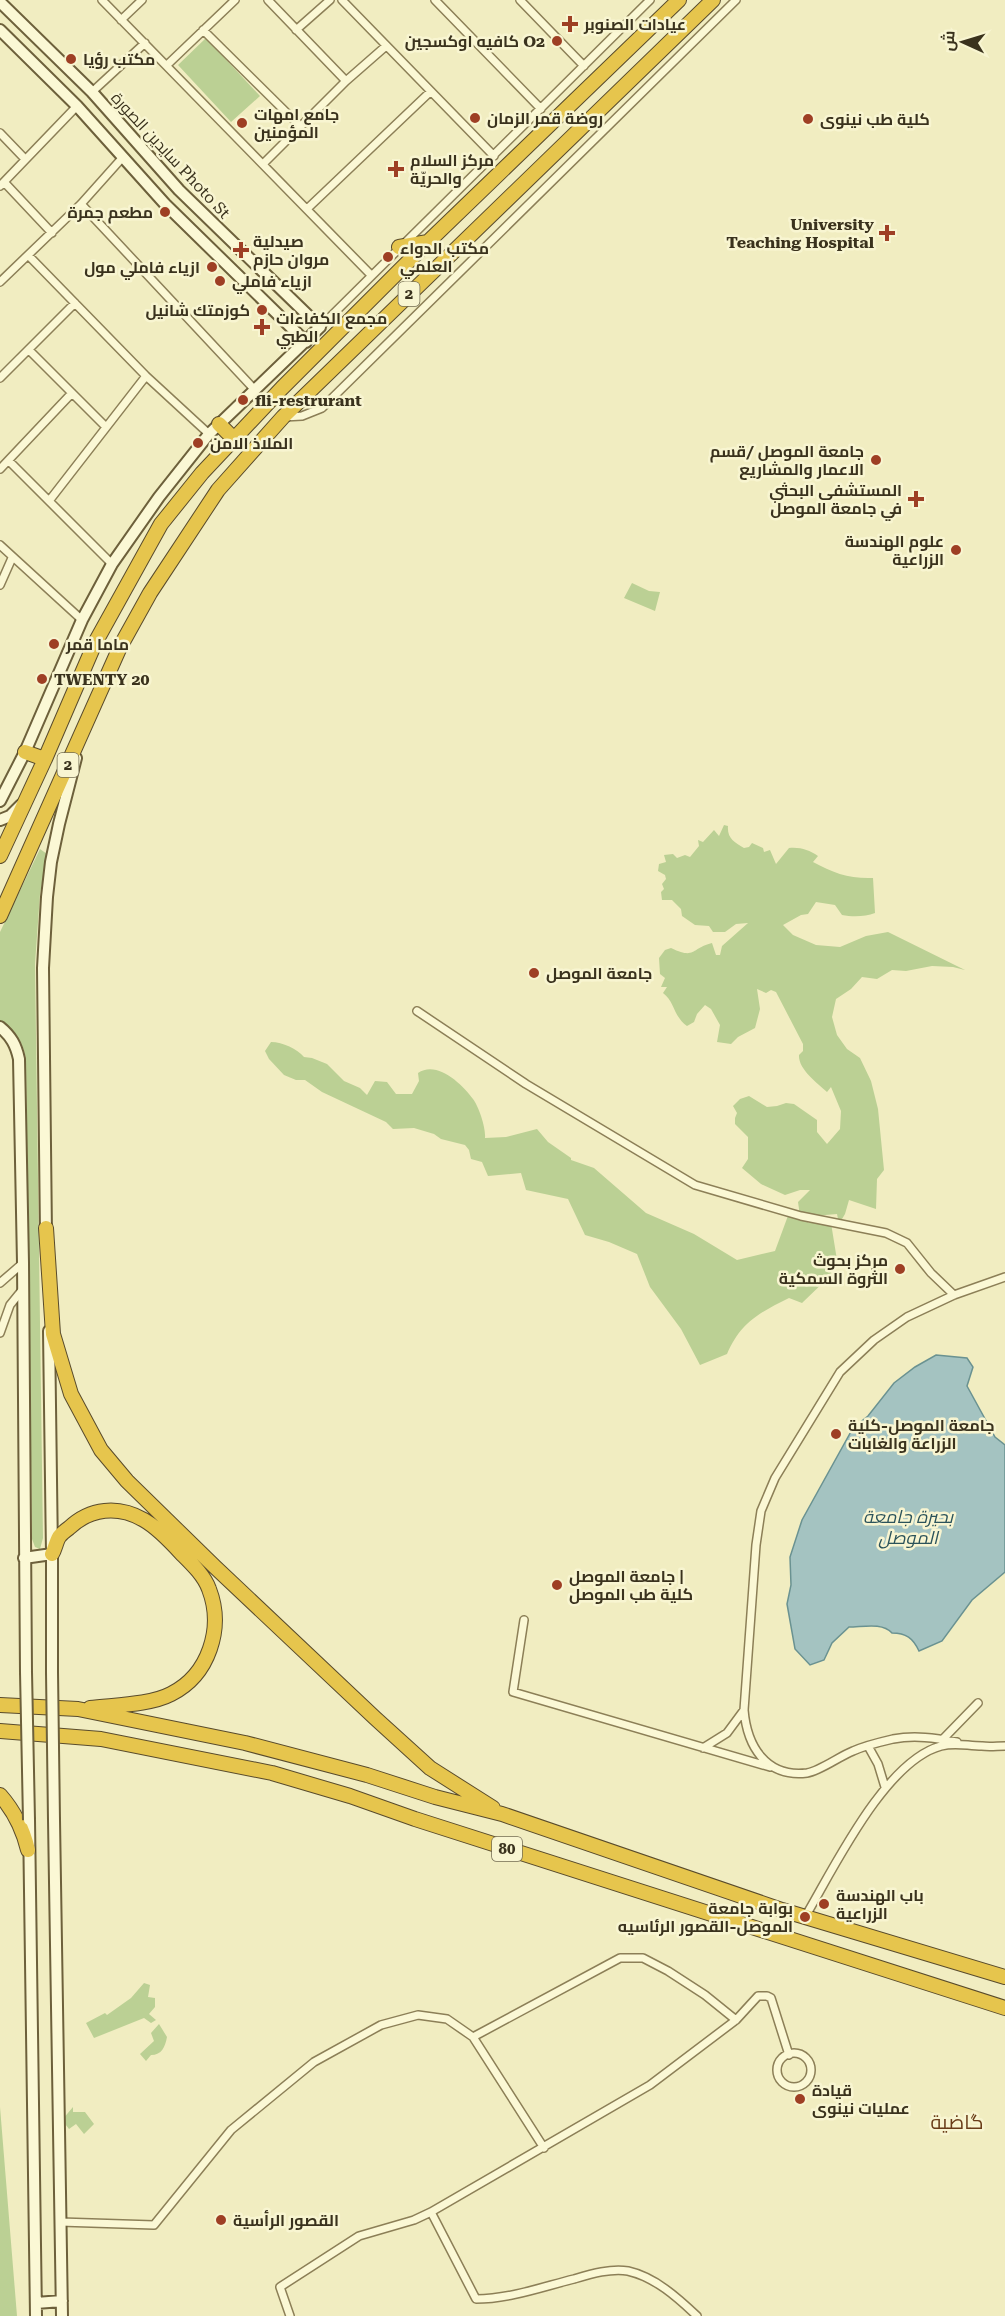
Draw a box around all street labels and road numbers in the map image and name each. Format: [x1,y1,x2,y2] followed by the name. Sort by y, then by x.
[107,88,234,223] street label: سايدين الصورة Photo St
[398,282,420,306] road number: 2
[58,753,78,777] road number: 2
[492,1837,522,1861] road number: 80

